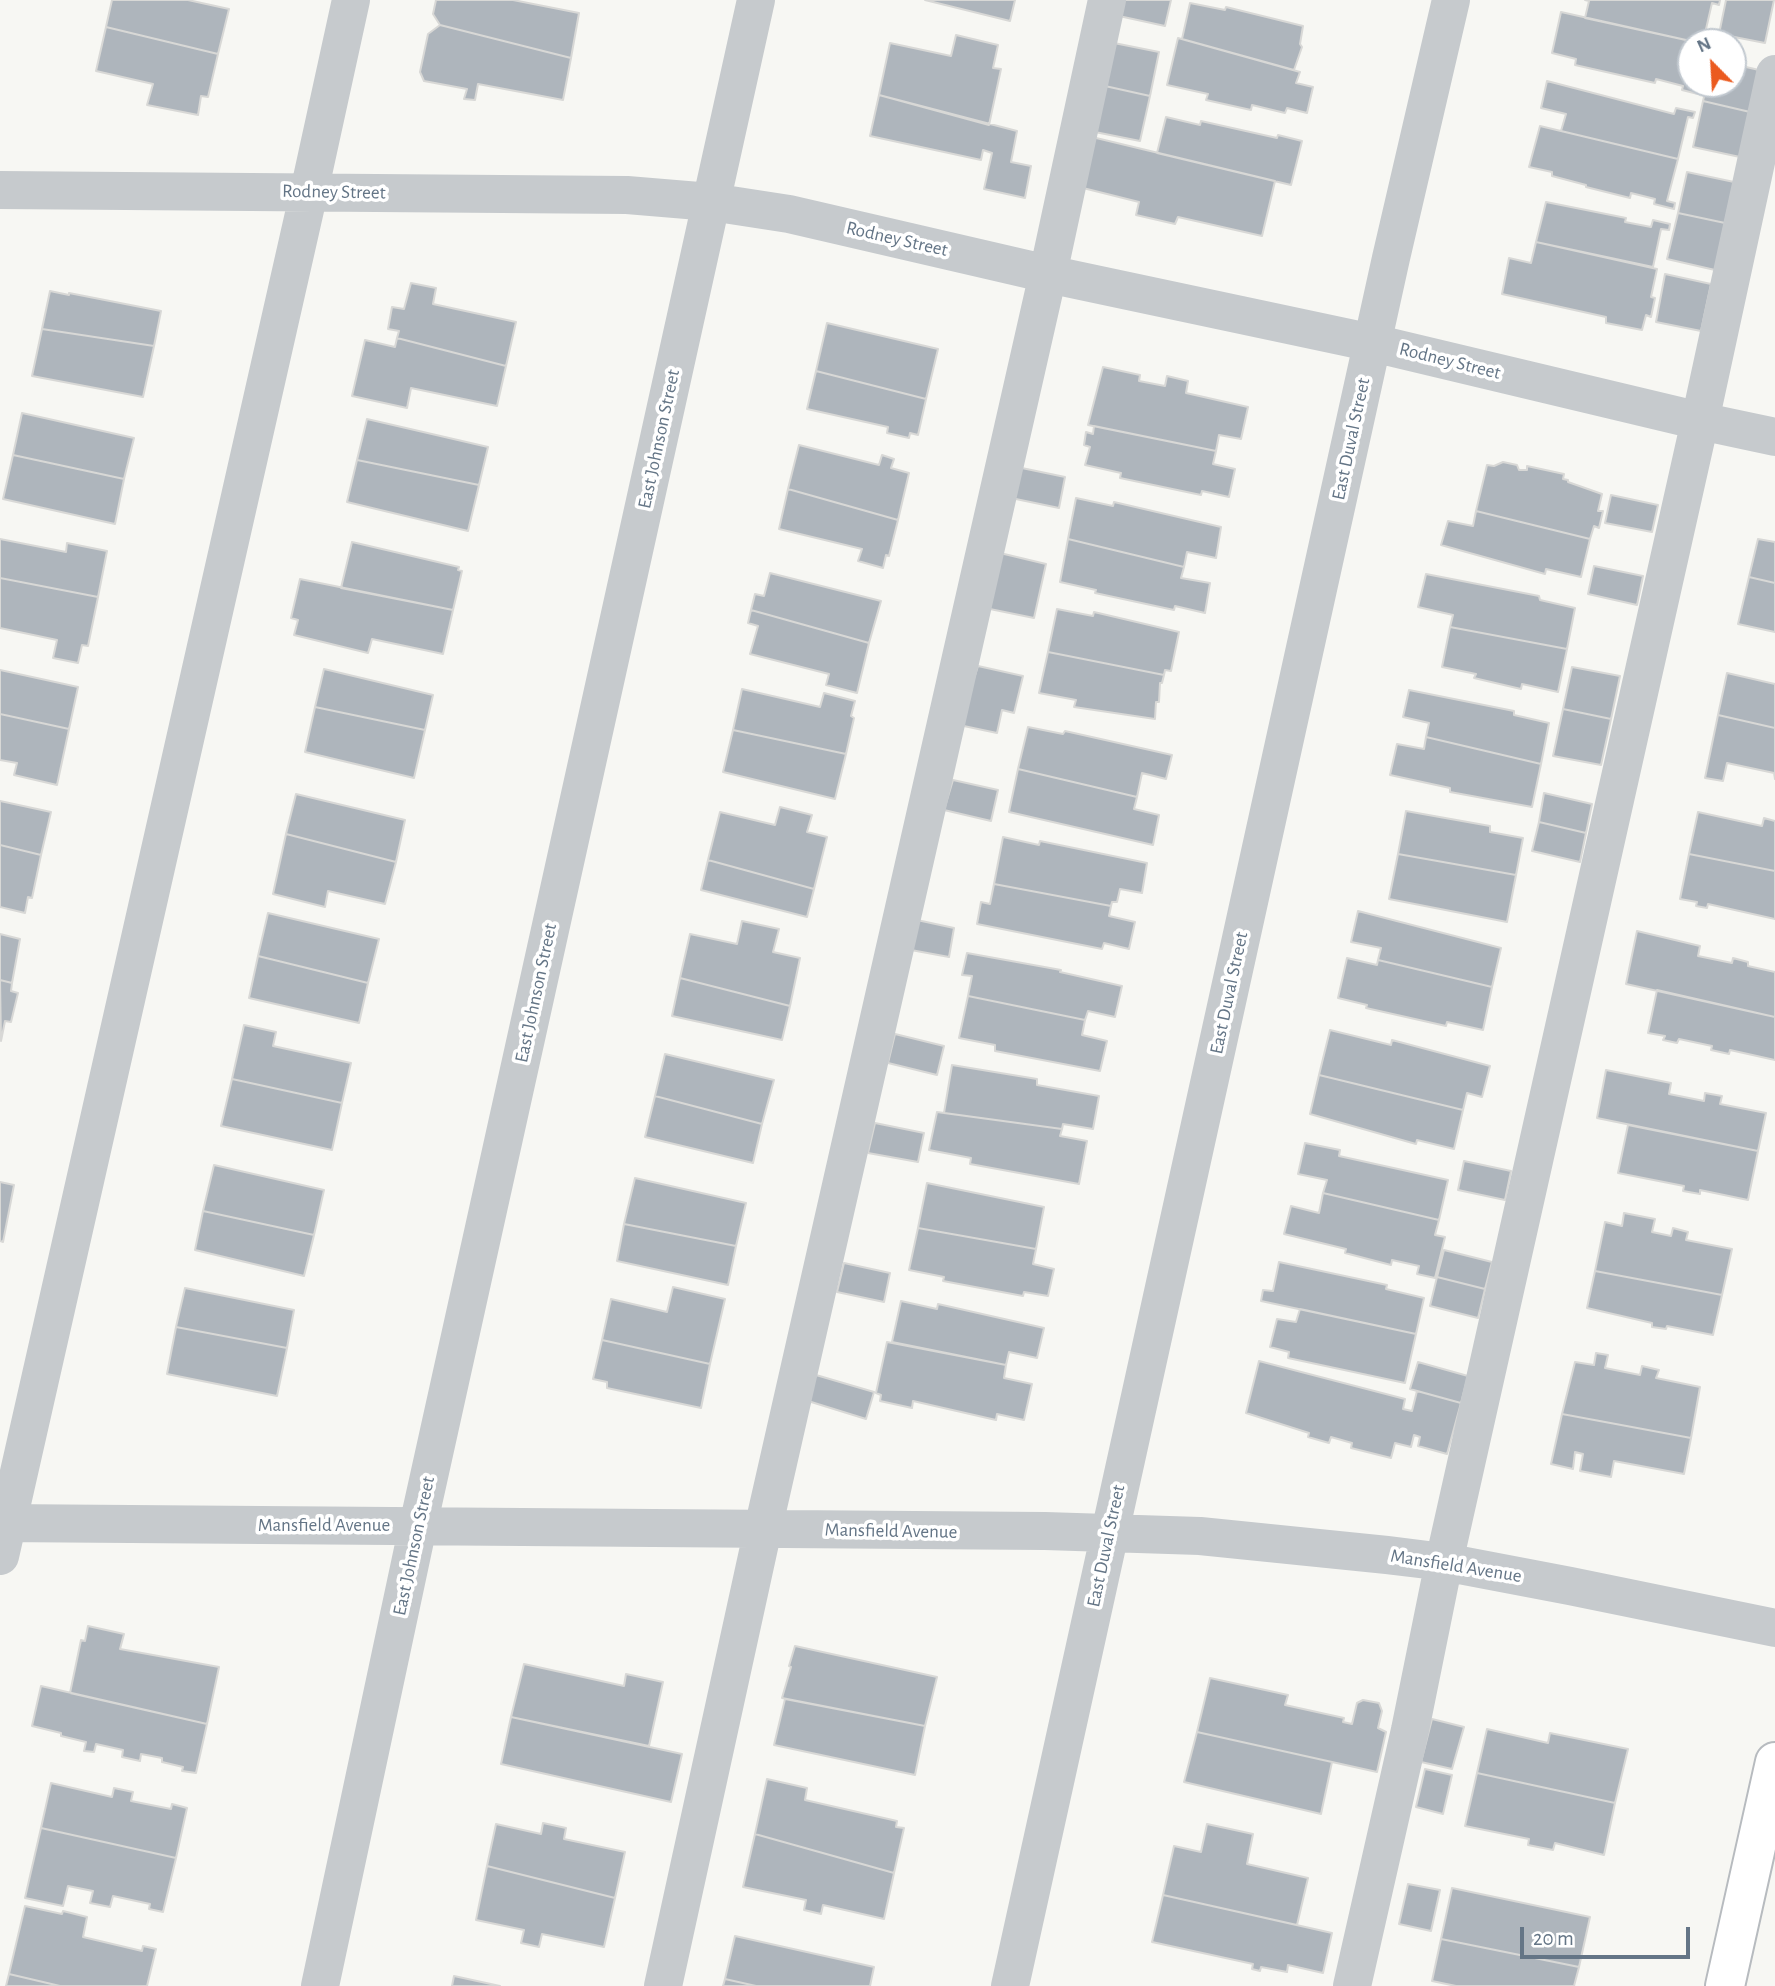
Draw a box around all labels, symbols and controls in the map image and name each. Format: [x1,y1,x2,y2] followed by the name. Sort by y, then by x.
[1677,28,1747,98] north arrow
[1694,34,1714,57] text: N
[282,180,386,204] street label: Rodney Street
[844,216,950,262] street label: Rodney Street
[1397,337,1503,385] street label: Rodney Street
[633,367,685,511] street label: East Johnson Street
[1327,376,1375,502] street label: East Duval Street
[510,921,562,1065] street label: East Johnson Street
[1205,930,1253,1056] street label: East Duval Street
[388,1474,440,1618] street label: East Johnson Street
[1082,1483,1130,1609] street label: East Duval Street
[258,1514,390,1536] street label: Mansfield Avenue
[825,1518,957,1544] street label: Mansfield Avenue
[1389,1544,1523,1588] street label: Mansfield Avenue
[1523,1912,1693,1956] scale bar
[1533,1928,1574,1949] text: 20 m

